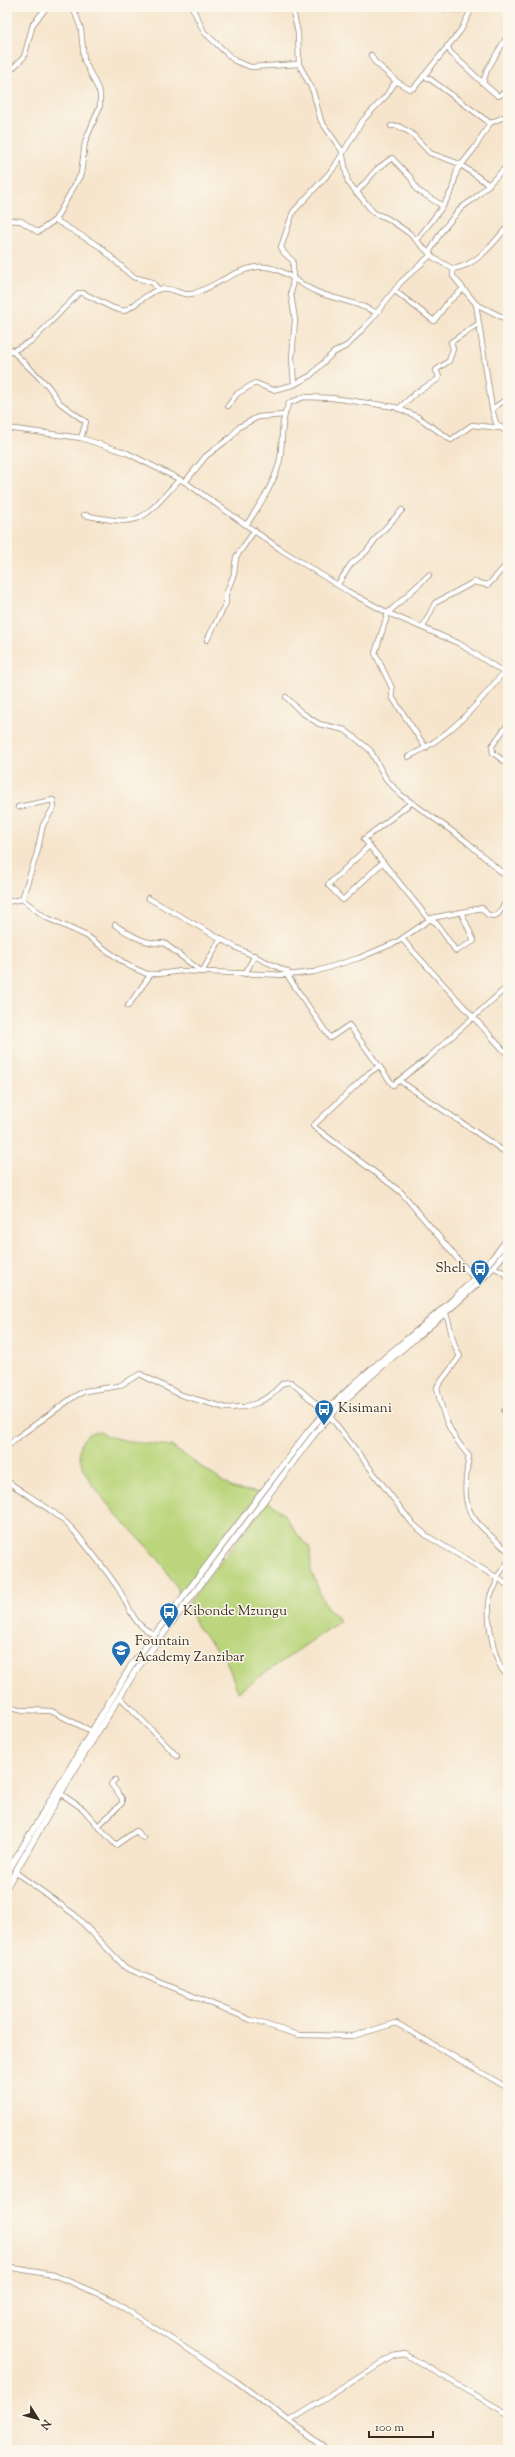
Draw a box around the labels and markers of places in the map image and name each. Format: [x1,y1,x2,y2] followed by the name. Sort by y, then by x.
[469,1258,491,1286] bus stop icon: Sheli
[435,1259,466,1279] place label: Sheli
[313,1398,335,1426] bus stop icon: Kisimani
[338,1399,392,1419] place label: Kisimani
[158,1601,180,1629] bus stop icon: Kibonde Mzungu
[183,1602,287,1622] place label: Kibonde Mzungu
[135,1632,245,1668] place label: Fountain Academy Zanzibar
[110,1639,132,1667] school or university icon: Fountain Academy Zanzibar

